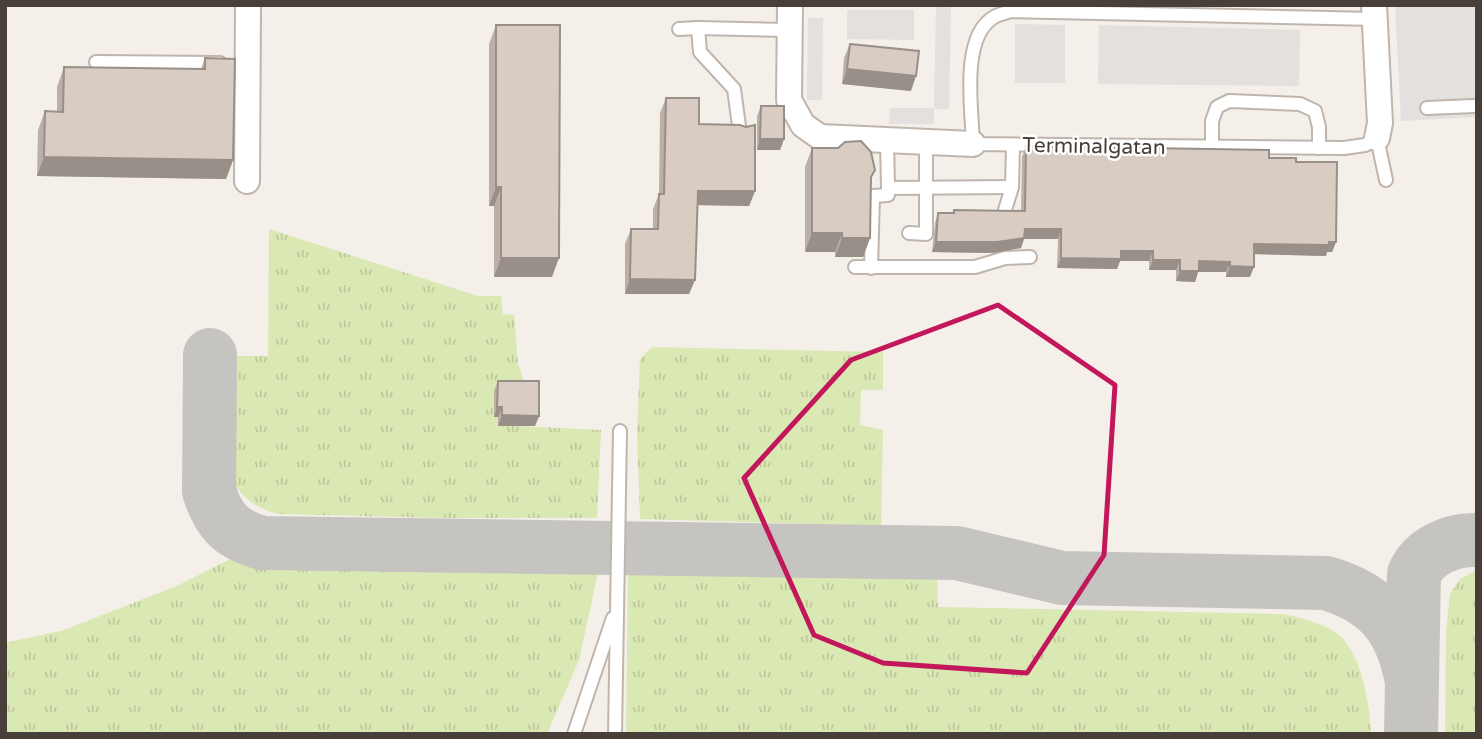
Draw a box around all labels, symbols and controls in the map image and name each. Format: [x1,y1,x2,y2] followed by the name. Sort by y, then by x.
[1022,133,1166,160] street label: Terminalgatan

